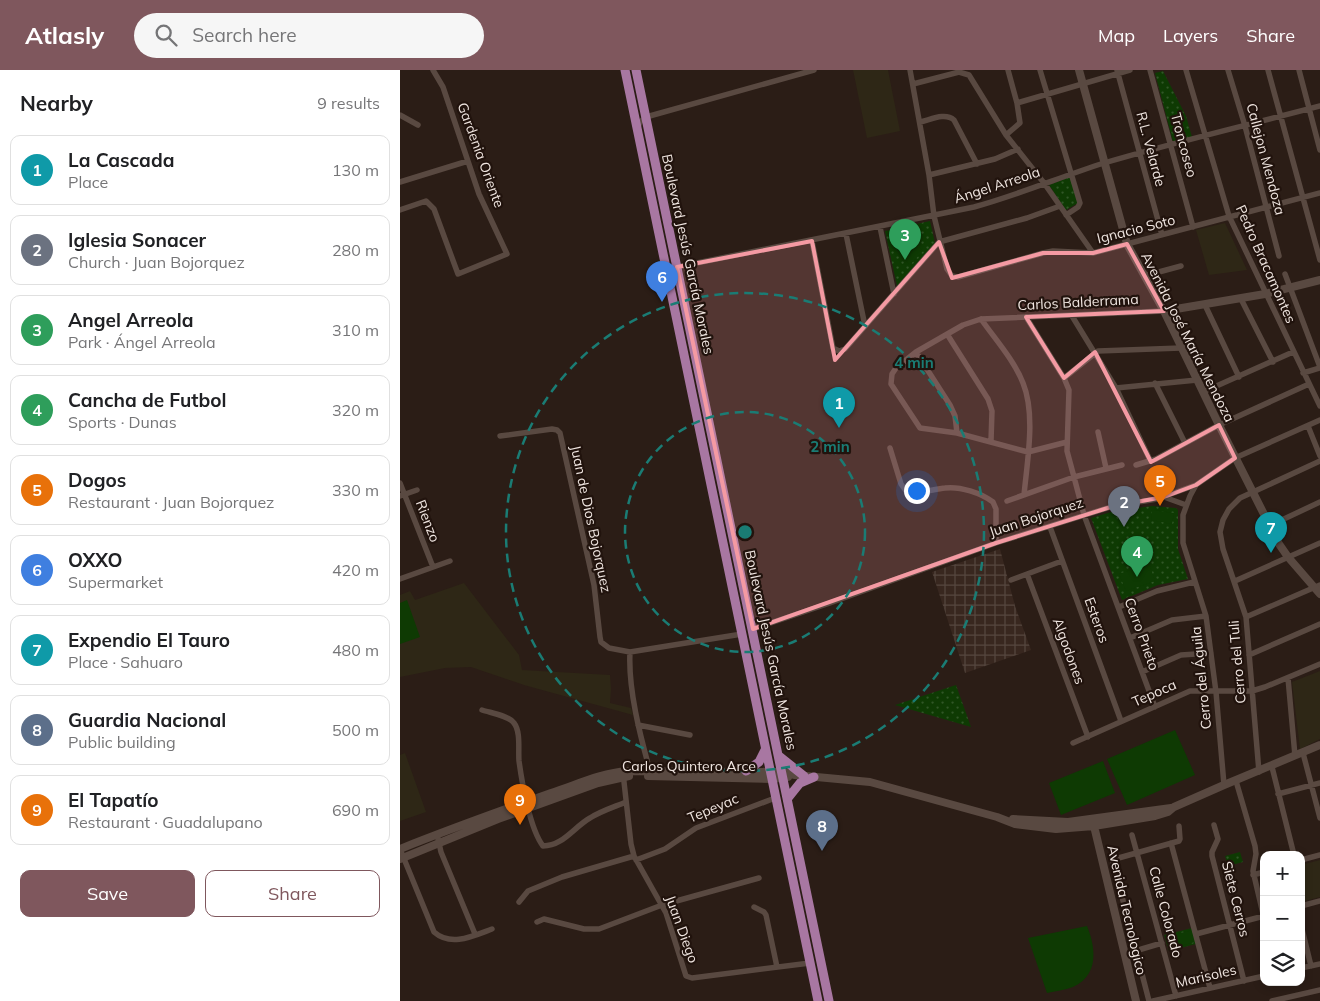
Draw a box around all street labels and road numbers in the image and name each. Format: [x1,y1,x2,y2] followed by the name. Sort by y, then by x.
[454,100,508,210] street label: Gardenia Oriente
[1242,101,1290,217] street label: Callejon Mendoza
[1132,110,1170,188] street label: R.L. Velarde
[1167,111,1201,179] street label: Troncoseo
[658,152,718,356] street label: Boulevard Jesús García Morales
[952,163,1042,207] street label: Ángel Arreola
[1232,202,1300,326] street label: Pedro Bracamontes
[1095,211,1177,247] street label: Ignacio Soto
[1137,249,1239,425] street label: Avenida José María Mendoza
[1017,290,1139,314] street label: Carlos Balderrama
[567,444,615,594] street label: Juan de Dios Bojorquez
[987,493,1085,541] street label: Juan Bojorquez
[412,497,444,545] street label: Rienzo
[741,548,801,752] street label: Boulevard Jesús García Morales
[1080,595,1114,645] street label: Esteros
[1121,595,1163,673] street label: Cerro Prieto
[1049,615,1089,687] street label: Algodones
[1224,620,1250,704] street label: Cerro del Tuli
[1187,626,1215,730] street label: Cerro del Águila
[1129,675,1179,711] street label: Tepoca
[622,757,756,775] street label: Carlos Quintero Arce
[685,789,741,827] street label: Tepeyac
[1103,843,1151,977] street label: Avenida Tecnologico
[1218,859,1254,939] street label: Siete Cerros
[1145,864,1187,960] street label: Calle Colorado
[661,893,703,965] street label: Juan Diego
[1174,960,1238,992] street label: Marisoles

